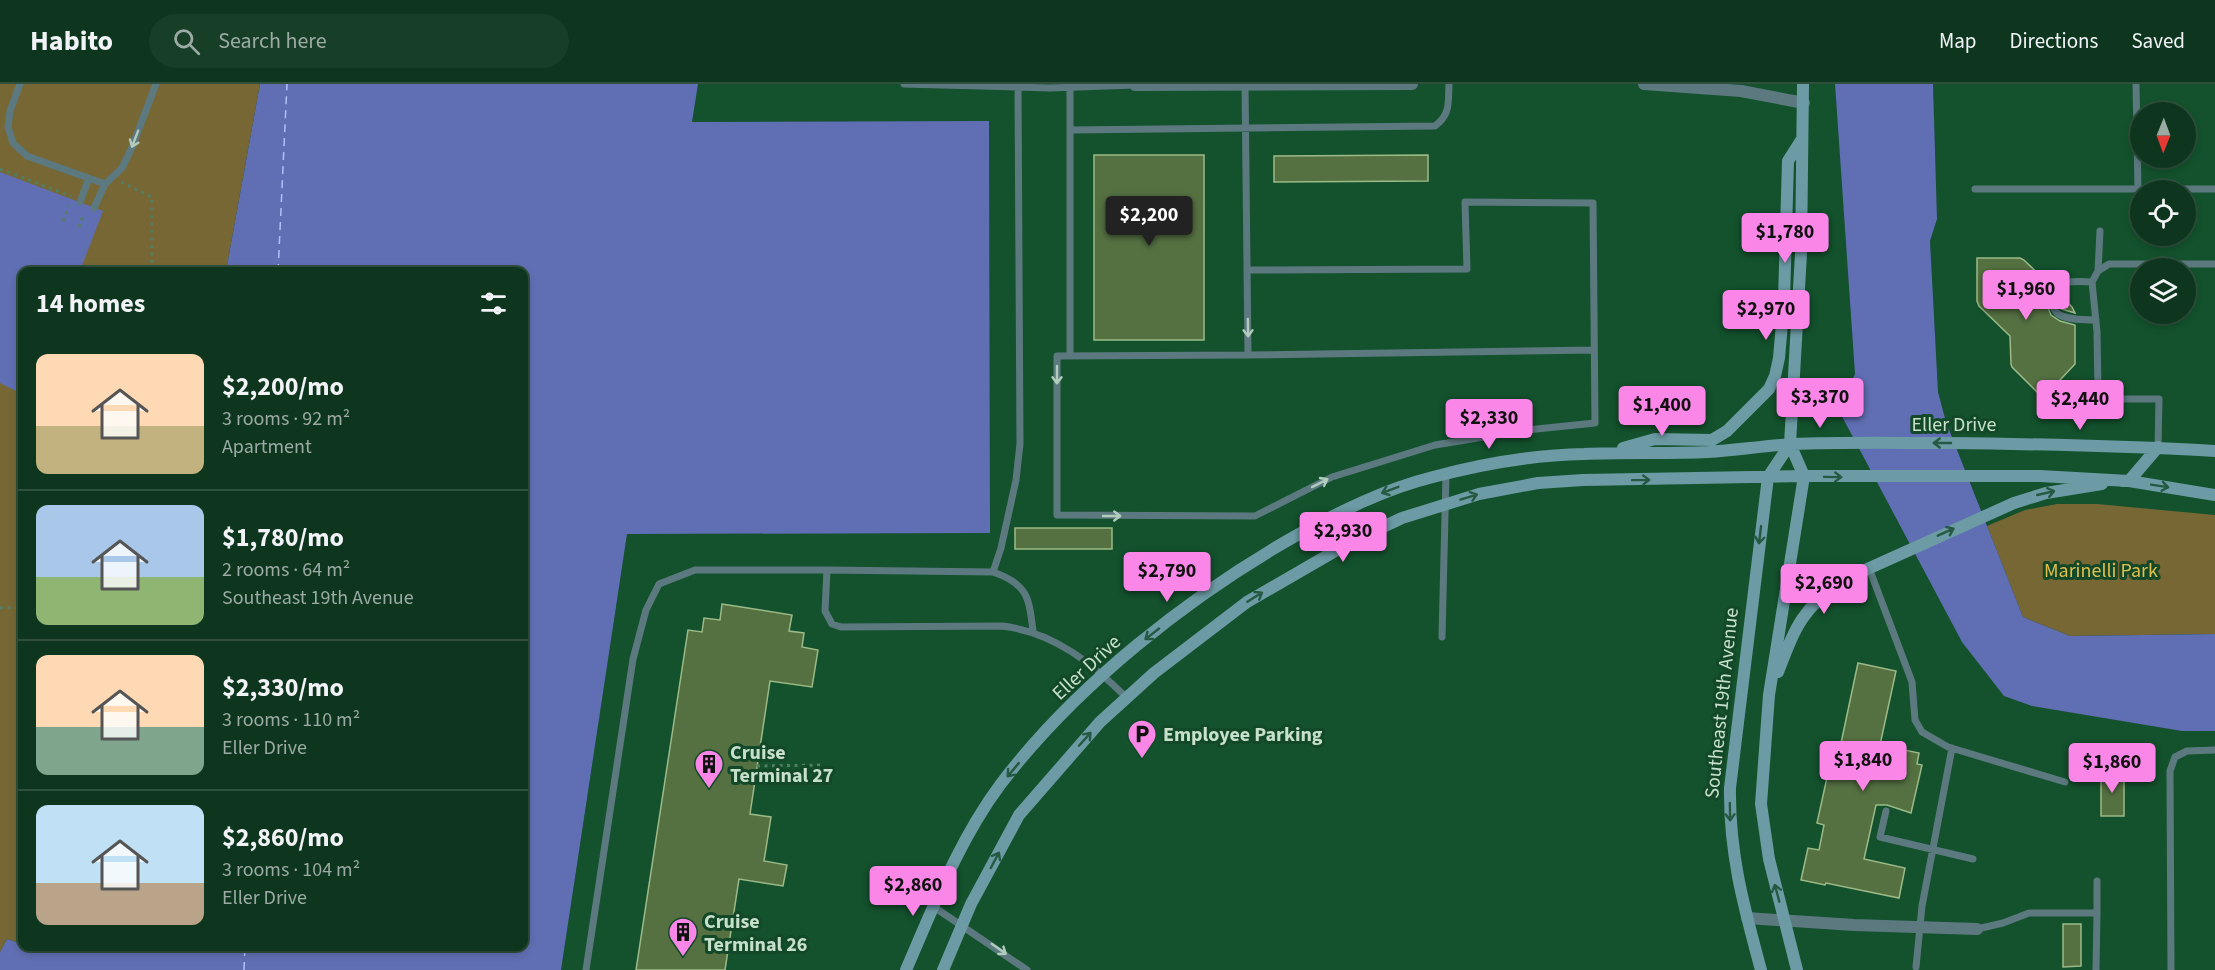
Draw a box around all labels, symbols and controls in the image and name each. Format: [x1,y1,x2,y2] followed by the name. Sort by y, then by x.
[149,14,569,68] search box
[30,21,113,61] text: Habito
[170,25,203,58] icon: search
[218,25,327,57] text: Search here
[1939,26,1977,56] text: Map
[2010,26,2098,56] text: Directions
[2131,26,2185,56] text: Saved
[2130,102,2196,168] north arrow
[2130,102,2196,324] map controls
[129,129,140,148] one-way arrow
[2130,180,2196,246] button: locate
[1100,196,1198,247] pin: $2,200
[1120,201,1178,229] text: $2,200
[1736,213,1834,264] pin: $1,780
[1756,218,1814,246] text: $1,780
[2130,258,2196,324] button: layers
[1977,270,2075,321] pin: $1,960
[1997,275,2055,303] text: $1,960
[36,285,145,322] text: 14 homes
[477,287,510,320] icon: filters
[1717,290,1815,341] pin: $2,970
[1737,295,1795,323] text: $2,970
[1242,318,1254,338] one-way arrow
[1051,365,1063,385] one-way arrow
[222,368,344,405] text: $2,200/mo
[84,378,156,450] icon: home
[1771,378,1869,429] pin: $3,370
[2031,380,2129,431] pin: $2,440
[1791,383,1849,411] text: $3,370
[2051,385,2109,413] text: $2,440
[1613,386,1711,437] pin: $1,400
[1633,391,1691,419] text: $1,400
[1440,399,1538,450] pin: $2,330
[1460,404,1518,432] text: $2,330
[222,405,350,433] text: 3 rooms · 92 m²
[1912,411,1997,439] street label: Eller Drive
[222,433,312,461] text: Apartment
[1932,437,1952,449] one-way arrow
[1823,471,1843,482] one-way arrow
[1631,474,1651,486] one-way arrow
[1311,477,1329,489] one-way arrow
[2150,480,2169,491] one-way arrow
[1381,485,1399,496] one-way arrow
[2036,487,2055,498] one-way arrow
[1459,491,1478,502] one-way arrow
[1102,510,1122,522] one-way arrow
[1294,512,1392,563] pin: $2,930
[1314,517,1372,545] text: $2,930
[222,519,344,556] text: $1,780/mo
[1755,525,1766,545] one-way arrow
[1936,526,1954,538] one-way arrow
[84,529,156,601] icon: home
[1118,552,1216,603] pin: $2,790
[222,556,350,584] text: 2 rooms · 64 m²
[1138,557,1196,585] text: $2,790
[2044,557,2158,585] park label: Marinelli Park
[1775,564,1873,615] pin: $2,690
[1795,569,1853,597] text: $2,690
[222,584,414,612] text: Southeast 19th Avenue
[1246,591,1263,603] one-way arrow
[1698,606,1746,800] street label: Southeast 19th Avenue
[1046,628,1127,707] street label: Eller Drive
[1144,628,1160,641] one-way arrow
[222,669,344,706] text: $2,330/mo
[84,679,156,751] icon: home
[222,706,360,734] text: 3 rooms · 110 m²
[1126,718,1158,760] parking icon: Employee Parking
[1163,721,1323,749] place label: Employee Parking
[1078,732,1092,747] one-way arrow
[222,734,307,762] text: Eller Drive
[730,739,833,790] place label: Cruise Terminal 27
[1814,741,1912,792] pin: $1,840
[2063,743,2161,794] pin: $1,860
[1834,746,1892,774] text: $1,840
[693,748,725,790] building icon: Cruise Terminal 27
[2083,748,2141,776] text: $1,860
[1006,762,1020,777] one-way arrow
[1724,802,1735,822] one-way arrow
[222,819,344,856] text: $2,860/mo
[84,829,156,901] icon: home
[989,851,1001,869] one-way arrow
[222,856,360,884] text: 3 rooms · 104 m²
[864,866,962,917] pin: $2,860
[884,871,942,899] text: $2,860
[222,884,307,912] text: Eller Drive
[1771,884,1783,903] one-way arrow
[704,908,807,959] place label: Cruise Terminal 26
[667,916,699,958] building icon: Cruise Terminal 26
[990,943,1006,955] one-way arrow

